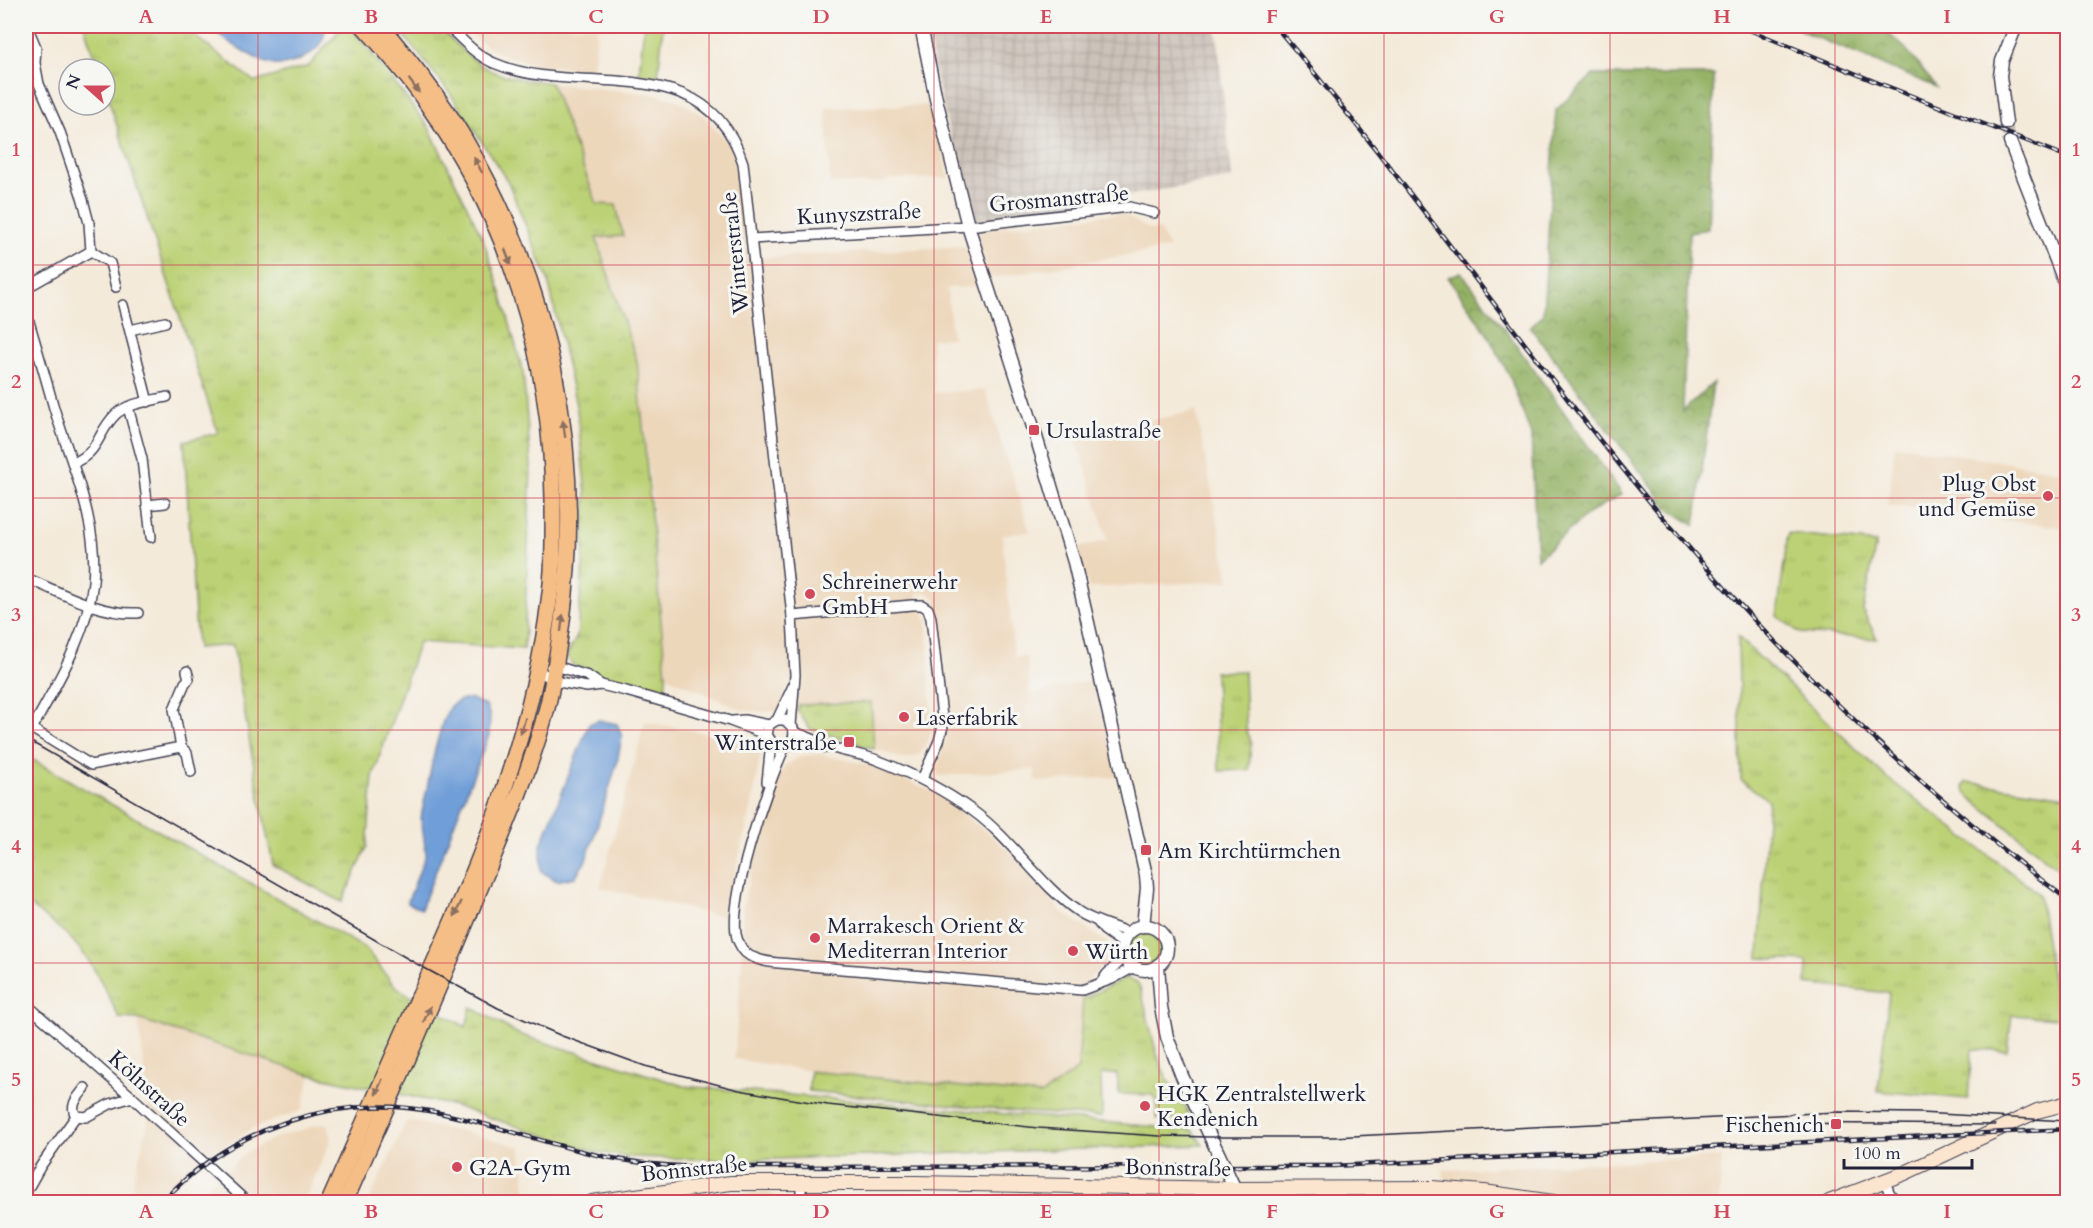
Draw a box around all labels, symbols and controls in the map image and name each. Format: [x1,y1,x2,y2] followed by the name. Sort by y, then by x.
[138,3,154,30] text: A
[364,3,378,30] text: B
[588,3,604,30] text: C
[812,3,830,30] text: D
[1040,3,1052,30] text: E
[1266,3,1278,30] text: F
[1489,3,1505,30] text: G
[1713,3,1731,30] text: H
[1943,3,1951,30] text: I
[57,57,117,117] north arrow
[61,71,87,92] text: N
[408,78,420,94] one-way arrow
[11,136,21,163] text: 1
[2071,136,2081,163] text: 1
[473,156,483,173] one-way arrow
[988,178,1130,220] street label: Grosmanstraße
[714,190,756,317] street label: Winterstraße
[796,196,922,232] street label: Kunyszstraße
[503,248,513,266] one-way arrow
[11,368,21,395] text: 2
[2071,368,2081,395] text: 2
[1046,416,1161,446] place label: Ursulastraße
[559,419,568,438] one-way arrow
[1027,423,1041,437] marker: Ursulastraße
[1918,469,2036,524] place label: Plug Obst und Gemüse
[2041,489,2055,503] marker: Plug Obst und Gemüse
[822,567,959,622] place label: Schreinerwehr GmbH
[803,587,817,601] marker: Schreinerwehr GmbH
[11,601,21,628] text: 3
[2071,601,2081,628] text: 3
[557,613,566,632] one-way arrow
[916,703,1018,733] place label: Laserfabrik
[897,710,911,724] marker: Laserfabrik
[518,717,527,735] one-way arrow
[713,728,837,758] place label: Winterstraße
[842,735,856,749] marker: Winterstraße
[11,833,21,860] text: 4
[2071,833,2081,860] text: 4
[1158,836,1342,866] place label: Am Kirchtürmchen
[1139,843,1153,857] marker: Am Kirchtürmchen
[454,901,463,918] one-way arrow
[827,911,1026,966] place label: Marrakesch Orient & Mediterran Interior
[808,931,822,945] marker: Marrakesch Orient & Mediterran Interior
[1084,937,1148,967] place label: Würth
[1066,944,1080,958] marker: Würth
[423,1005,432,1023] one-way arrow
[102,1044,197,1134] street label: Kölnstraße
[11,1066,21,1093] text: 5
[2071,1066,2081,1093] text: 5
[374,1079,384,1097] one-way arrow
[1157,1079,1366,1134] place label: HGK Zentralstellwerk Kendenich
[1138,1099,1152,1113] marker: HGK Zentralstellwerk Kendenich
[1725,1110,1824,1140] place label: Fischenich
[1829,1117,1843,1131] marker: Fischenich
[1844,1132,1972,1170] scale bar
[1853,1141,1901,1166] text: 100 m
[639,1148,749,1189] street label: Bonnstraße
[1124,1152,1232,1184] street label: Bonnstraße
[469,1153,571,1183] place label: G2A-Gym
[450,1160,464,1174] marker: G2A-Gym
[138,1198,154,1225] text: A
[364,1198,378,1225] text: B
[588,1198,604,1225] text: C
[812,1198,830,1225] text: D
[1040,1198,1052,1225] text: E
[1266,1198,1278,1225] text: F
[1489,1198,1505,1225] text: G
[1713,1198,1731,1225] text: H
[1943,1198,1951,1225] text: I

